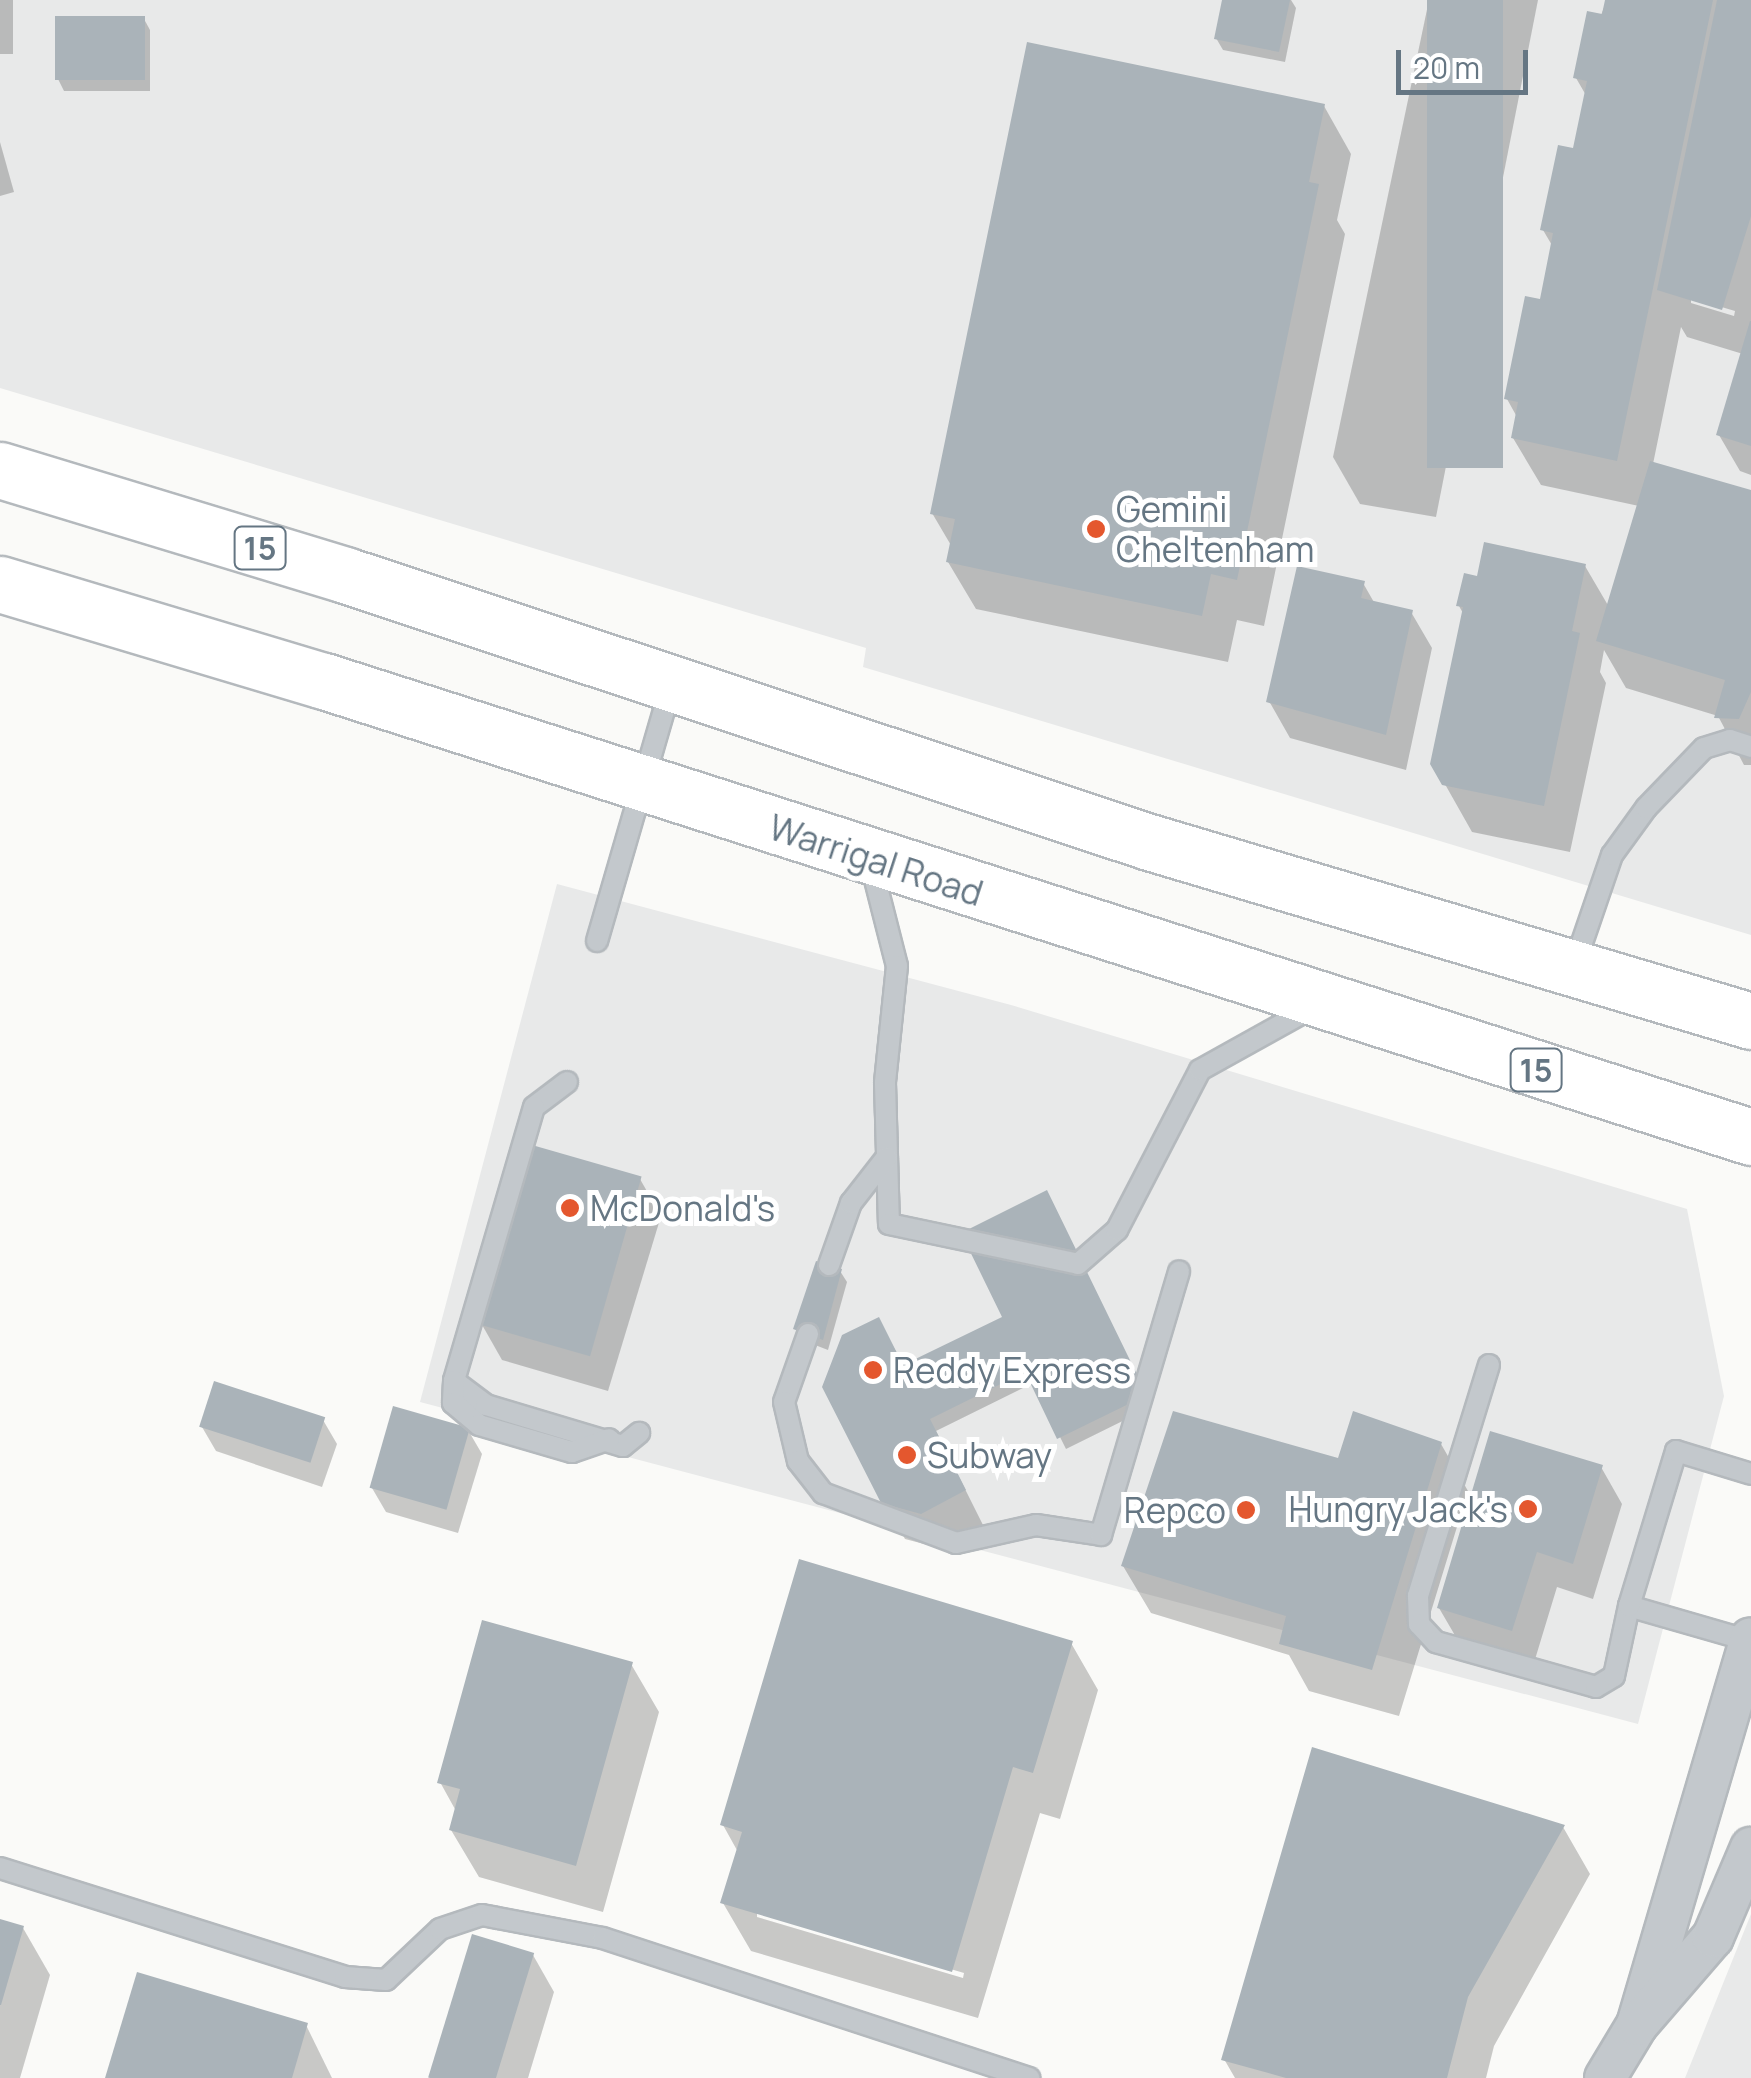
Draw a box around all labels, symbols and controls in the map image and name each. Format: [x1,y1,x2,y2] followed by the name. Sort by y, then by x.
[1401,30,1534,92] scale bar
[1413,47,1480,88] text: 20 m
[1116,488,1314,570] place label: Gemini Cheltenham
[1085,518,1107,540] marker: Gemini Cheltenham
[232,521,288,575] road number: 15
[764,806,988,914] street label: Warrigal Road
[1508,1043,1564,1097] road number: 15
[590,1187,775,1229] place label: McDonald's
[559,1197,581,1219] marker: McDonald's
[893,1349,1131,1391] place label: Reddy Express
[862,1359,884,1381] marker: Reddy Express
[927,1434,1052,1476] place label: Subway
[896,1444,918,1466] marker: Subway
[1288,1488,1508,1530] place label: Hungry Jack's
[1124,1489,1226,1531] place label: Repco
[1517,1498,1539,1520] marker: Hungry Jack's
[1235,1499,1257,1521] marker: Repco

